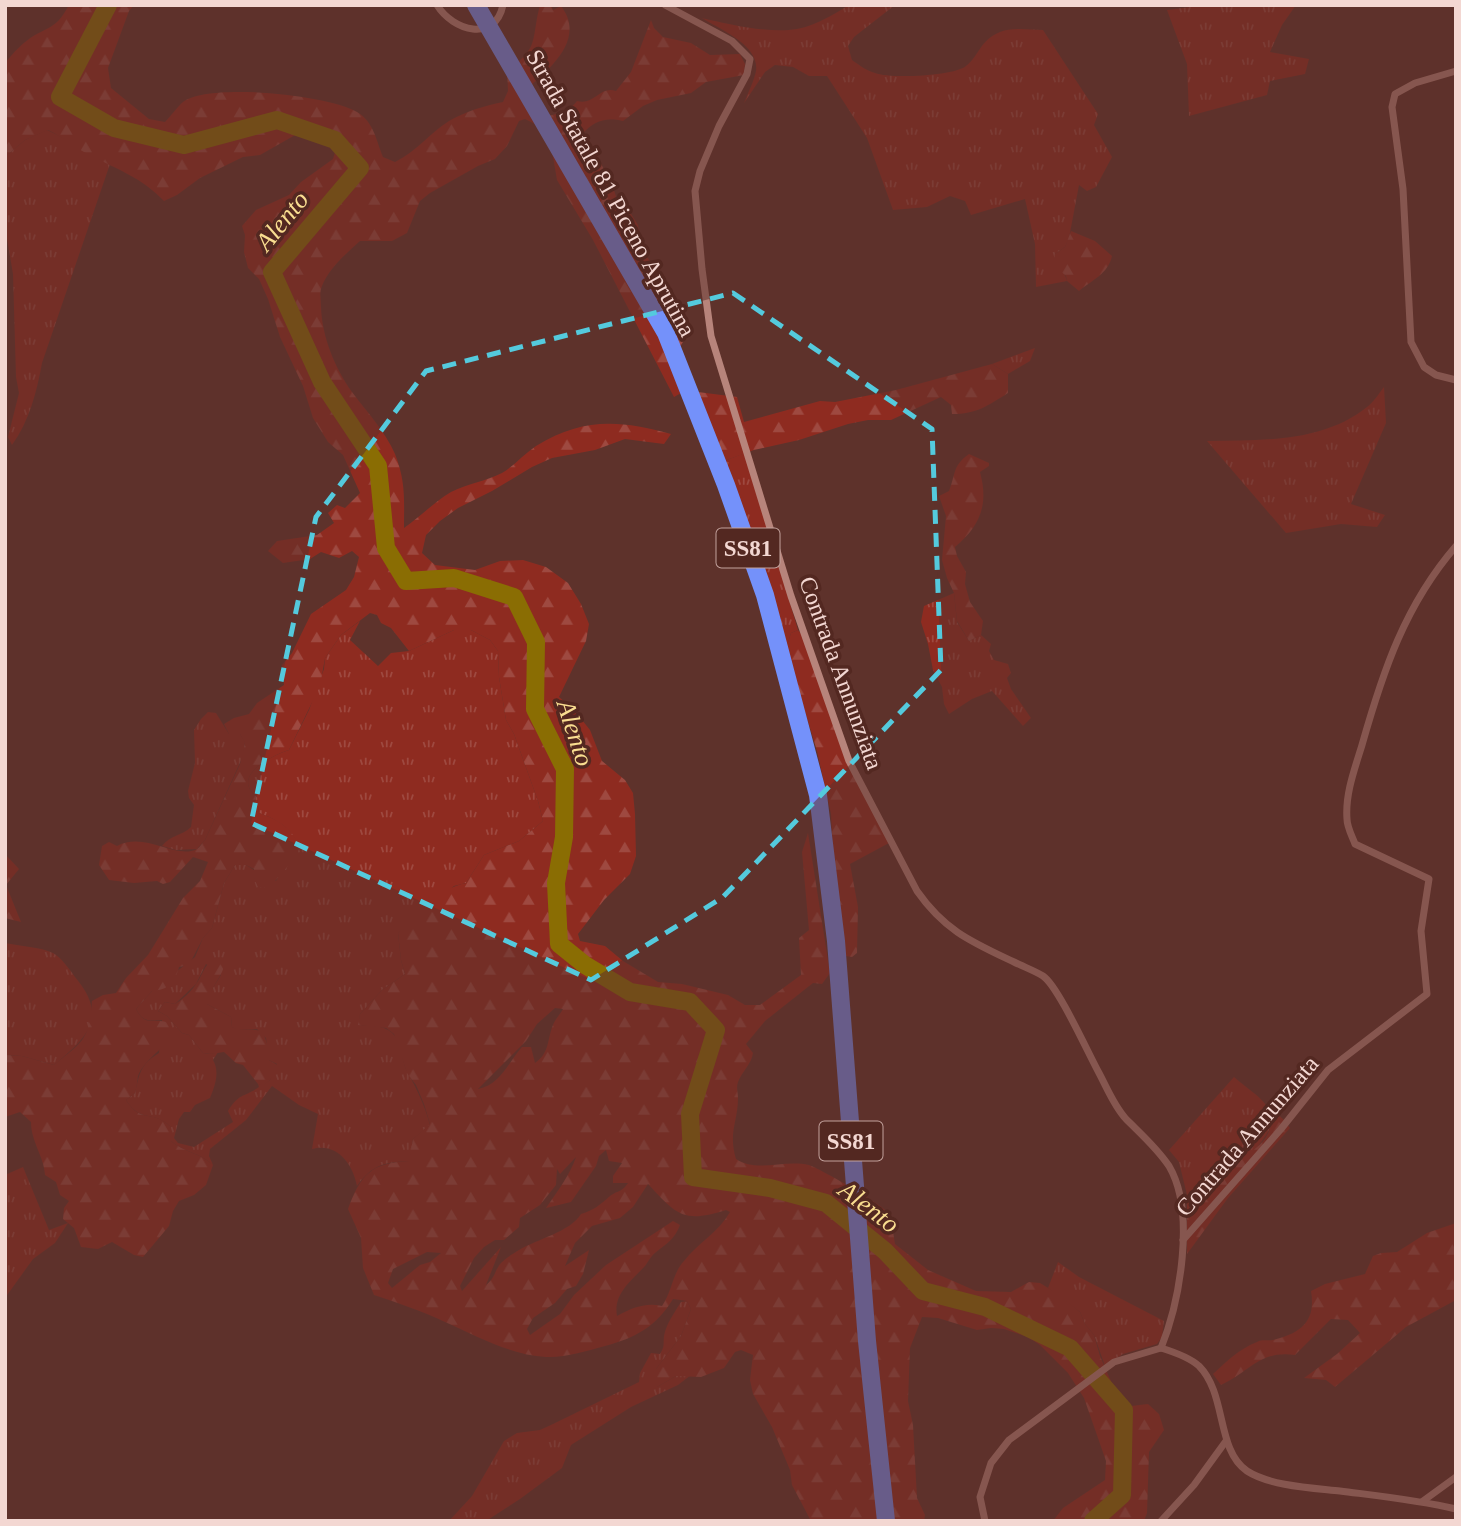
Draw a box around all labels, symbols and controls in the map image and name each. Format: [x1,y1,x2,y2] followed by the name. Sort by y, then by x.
[521,45,701,341] street label: Strada Statale 81 Piceno Aprutina
[248,186,315,258] water label: Alento
[716,528,780,568] road number: SS81
[794,573,888,773] street label: Contrada Annunziata
[550,694,599,770] water label: Alento
[1171,1051,1324,1221] street label: Contrada Annunziata
[820,1122,882,1160] road number: SS81
[832,1174,905,1239] water label: Alento

